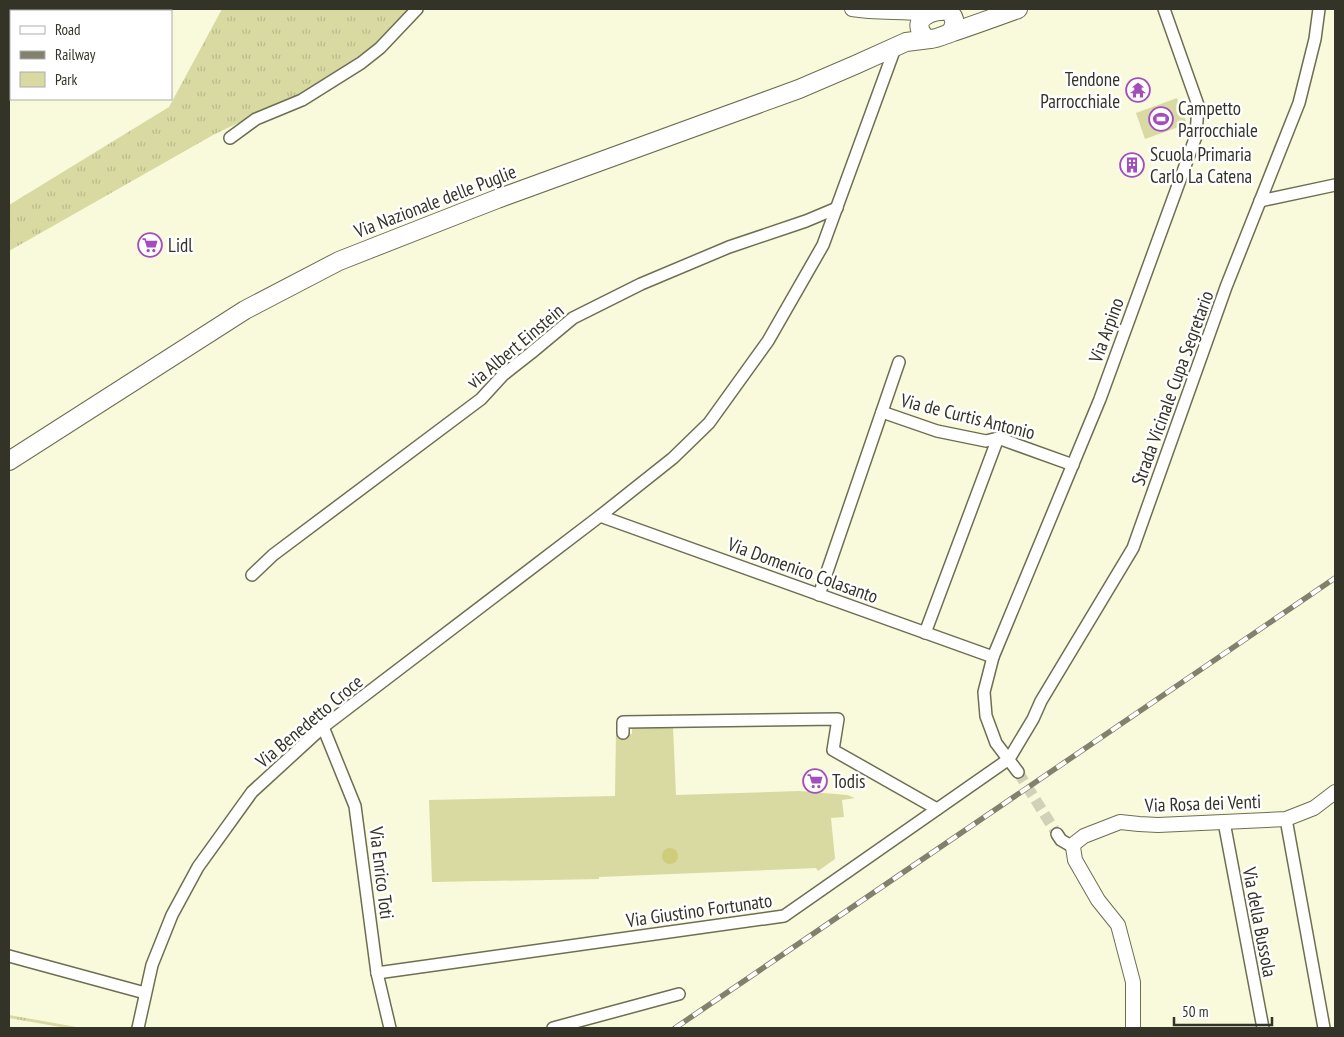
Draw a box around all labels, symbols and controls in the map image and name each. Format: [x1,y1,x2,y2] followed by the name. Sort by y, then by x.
[10,10,172,100] legend
[55,20,81,39] text: Road
[55,45,96,64] text: Railway
[1040,67,1120,113] place label: Tendone Parrocchiale
[55,70,77,89] text: Park
[1125,77,1151,103] temple icon: Tendone Parrocchiale
[1178,96,1258,142] place label: Campetto Parrocchiale
[1148,106,1174,132] sports icon: Campetto Parrocchiale
[1150,142,1252,188] place label: Scuola Primaria Carlo La Catena
[1119,152,1145,178] building icon: Scuola Primaria Carlo La Catena
[350,159,519,243] street label: Via Nazionale delle Puglie
[137,232,163,258] supermarket icon: Lidl
[168,233,193,257] place label: Lidl
[1126,287,1218,489] street label: Strada Vicinale Cupa Segretario
[1083,294,1129,367] street label: Via Arpino
[462,298,568,394] street label: via Albert Einstein
[897,387,1038,444] street label: Via de Curtis Antonio
[724,531,881,608] street label: Via Domenico Colasanto
[250,669,367,773] street label: Via Benedetto Croce
[802,768,828,794] supermarket icon: Todis
[832,769,866,793] place label: Todis
[1143,789,1262,817] street label: Via Rosa dei Venti
[364,825,400,920] street label: Via Enrico Toti
[1237,864,1282,979] street label: Via della Bussola
[624,888,773,932] street label: Via Giustino Fortunato
[1174,994,1272,1026] scale bar
[1182,1002,1208,1021] text: 50 m

